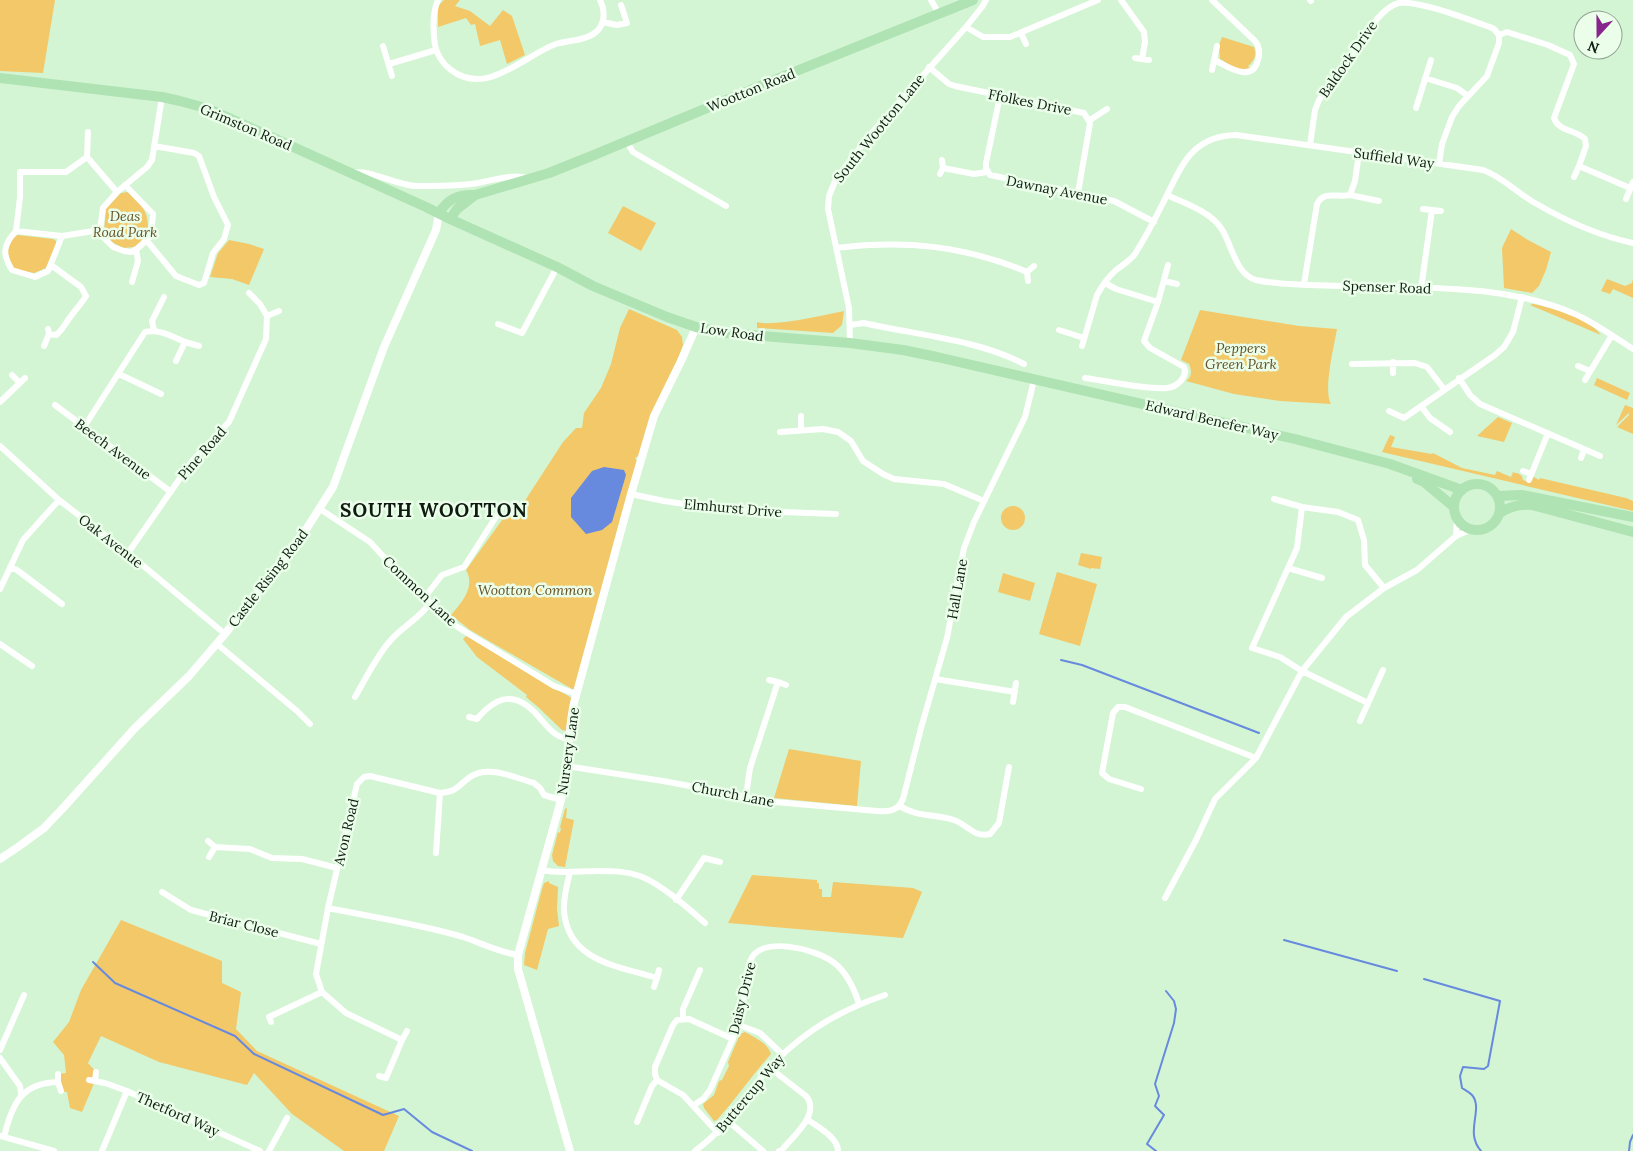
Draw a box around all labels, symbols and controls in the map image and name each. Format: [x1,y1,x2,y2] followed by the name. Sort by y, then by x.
[1573,10,1623,60] north arrow
[1315,17,1381,101] street label: Baldock Drive
[1585,37,1602,57] text: N
[704,64,798,116] street label: Wootton Road
[830,70,929,186] street label: South Wootton Lane
[987,85,1074,119] street label: Ffolkes Drive
[197,100,295,154] street label: Grimston Road
[1353,143,1436,173] street label: Suffield Way
[1005,171,1110,209] street label: Dawnay Avenue
[93,207,157,241] park label: Deas Road Park
[1342,276,1432,298] street label: Spenser Road
[699,319,765,345] street label: Low Road
[1205,339,1277,373] park label: Peppers Green Park
[1144,396,1281,444] street label: Edward Benefer Way
[71,414,155,484] street label: Beech Avenue
[174,423,230,483] street label: Pine Road
[683,495,783,521] street label: Elmhurst Drive
[340,498,528,522] district label: SOUTH WOOTTON
[75,510,147,572] street label: Oak Avenue
[224,525,312,631] street label: Castle Rising Road
[379,552,461,630] street label: Common Lane
[943,557,971,621] street label: Hall Lane
[478,581,593,599] park label: Wootton Common
[553,706,583,796] street label: Nursery Lane
[690,777,776,811] street label: Church Lane
[329,797,362,868] street label: Avon Road
[207,907,281,941] street label: Briar Close
[724,959,760,1036] street label: Daisy Drive
[712,1050,789,1136] street label: Buttercup Way
[134,1088,223,1141] street label: Thetford Way

